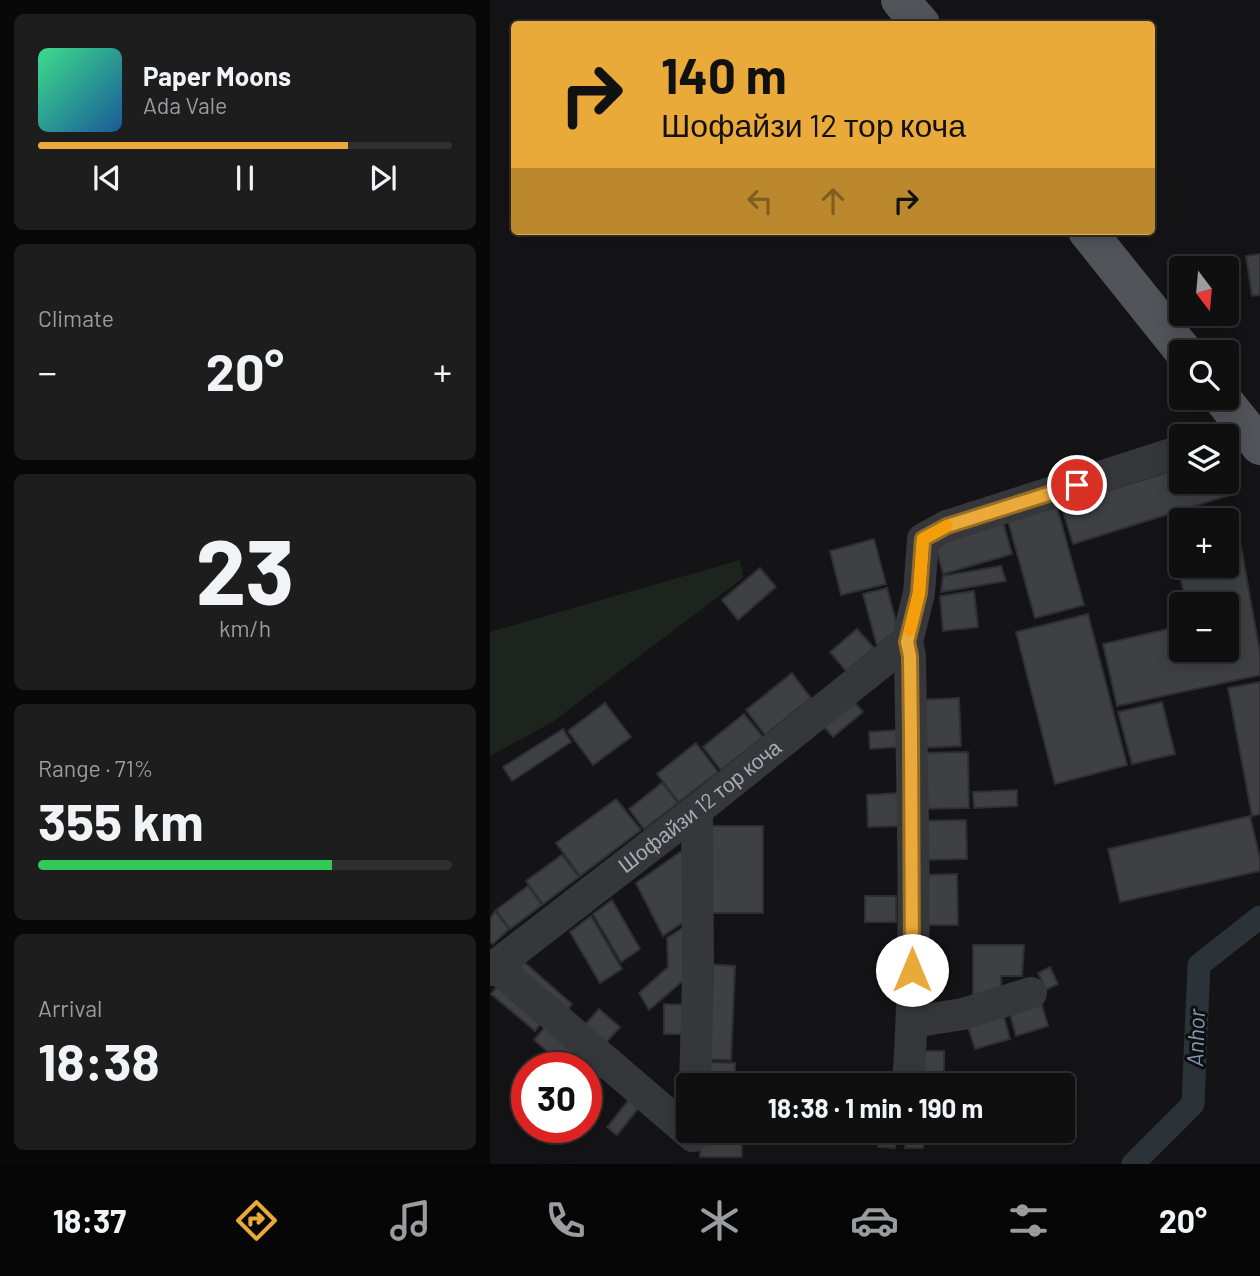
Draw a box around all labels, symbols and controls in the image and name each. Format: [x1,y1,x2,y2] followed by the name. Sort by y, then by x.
[661,45,787,104] text: 140 m
[546,49,637,140] icon: right
[143,60,291,91] text: Paper Moons
[143,91,227,119] text: Ada Vale
[661,105,966,143] text: Шофайзи 12 тор коча
[88,159,126,197] icon: previous
[226,159,264,197] icon: pause
[364,159,402,197] icon: next
[741,182,779,220] icon: left
[814,182,852,220] icon: ahead
[887,182,925,220] icon: right
[1169,256,1239,326] north arrow
[1169,256,1239,662] map controls
[38,304,114,332] text: Climate
[206,339,284,401] text: 20°
[1169,340,1239,410] button: search
[38,348,57,394] text: −
[433,348,452,394] text: +
[1169,424,1239,494] button: layers
[1047,455,1107,515] pin
[1058,466,1096,504] icon: arrive
[1169,508,1239,578] button: +
[196,514,294,623] text: 23
[1169,592,1239,662] button: −
[219,614,271,642] text: km/h
[613,734,786,877] street label: Шофайзи 12 тор коча
[38,754,153,782] text: Range · 71%
[38,789,204,851] text: 355 km
[875,933,949,1007] position arrow
[38,994,102,1022] text: Arrival
[1180,1008,1210,1067] water label: Anhor
[38,1029,160,1091] text: 18:38
[511,1052,602,1143] speed limit sign: 30
[768,1092,983,1123] text: 18:38 · 1 min · 190 m
[232,1196,281,1245] icon: directions
[386,1196,435,1245] icon: music
[541,1196,590,1245] icon: phone
[695,1196,744,1245] icon: climate
[850,1196,899,1245] icon: car
[1004,1196,1053,1245] icon: filters
[53,1201,126,1239] text: 18:37
[1159,1201,1207,1239] text: 20°

